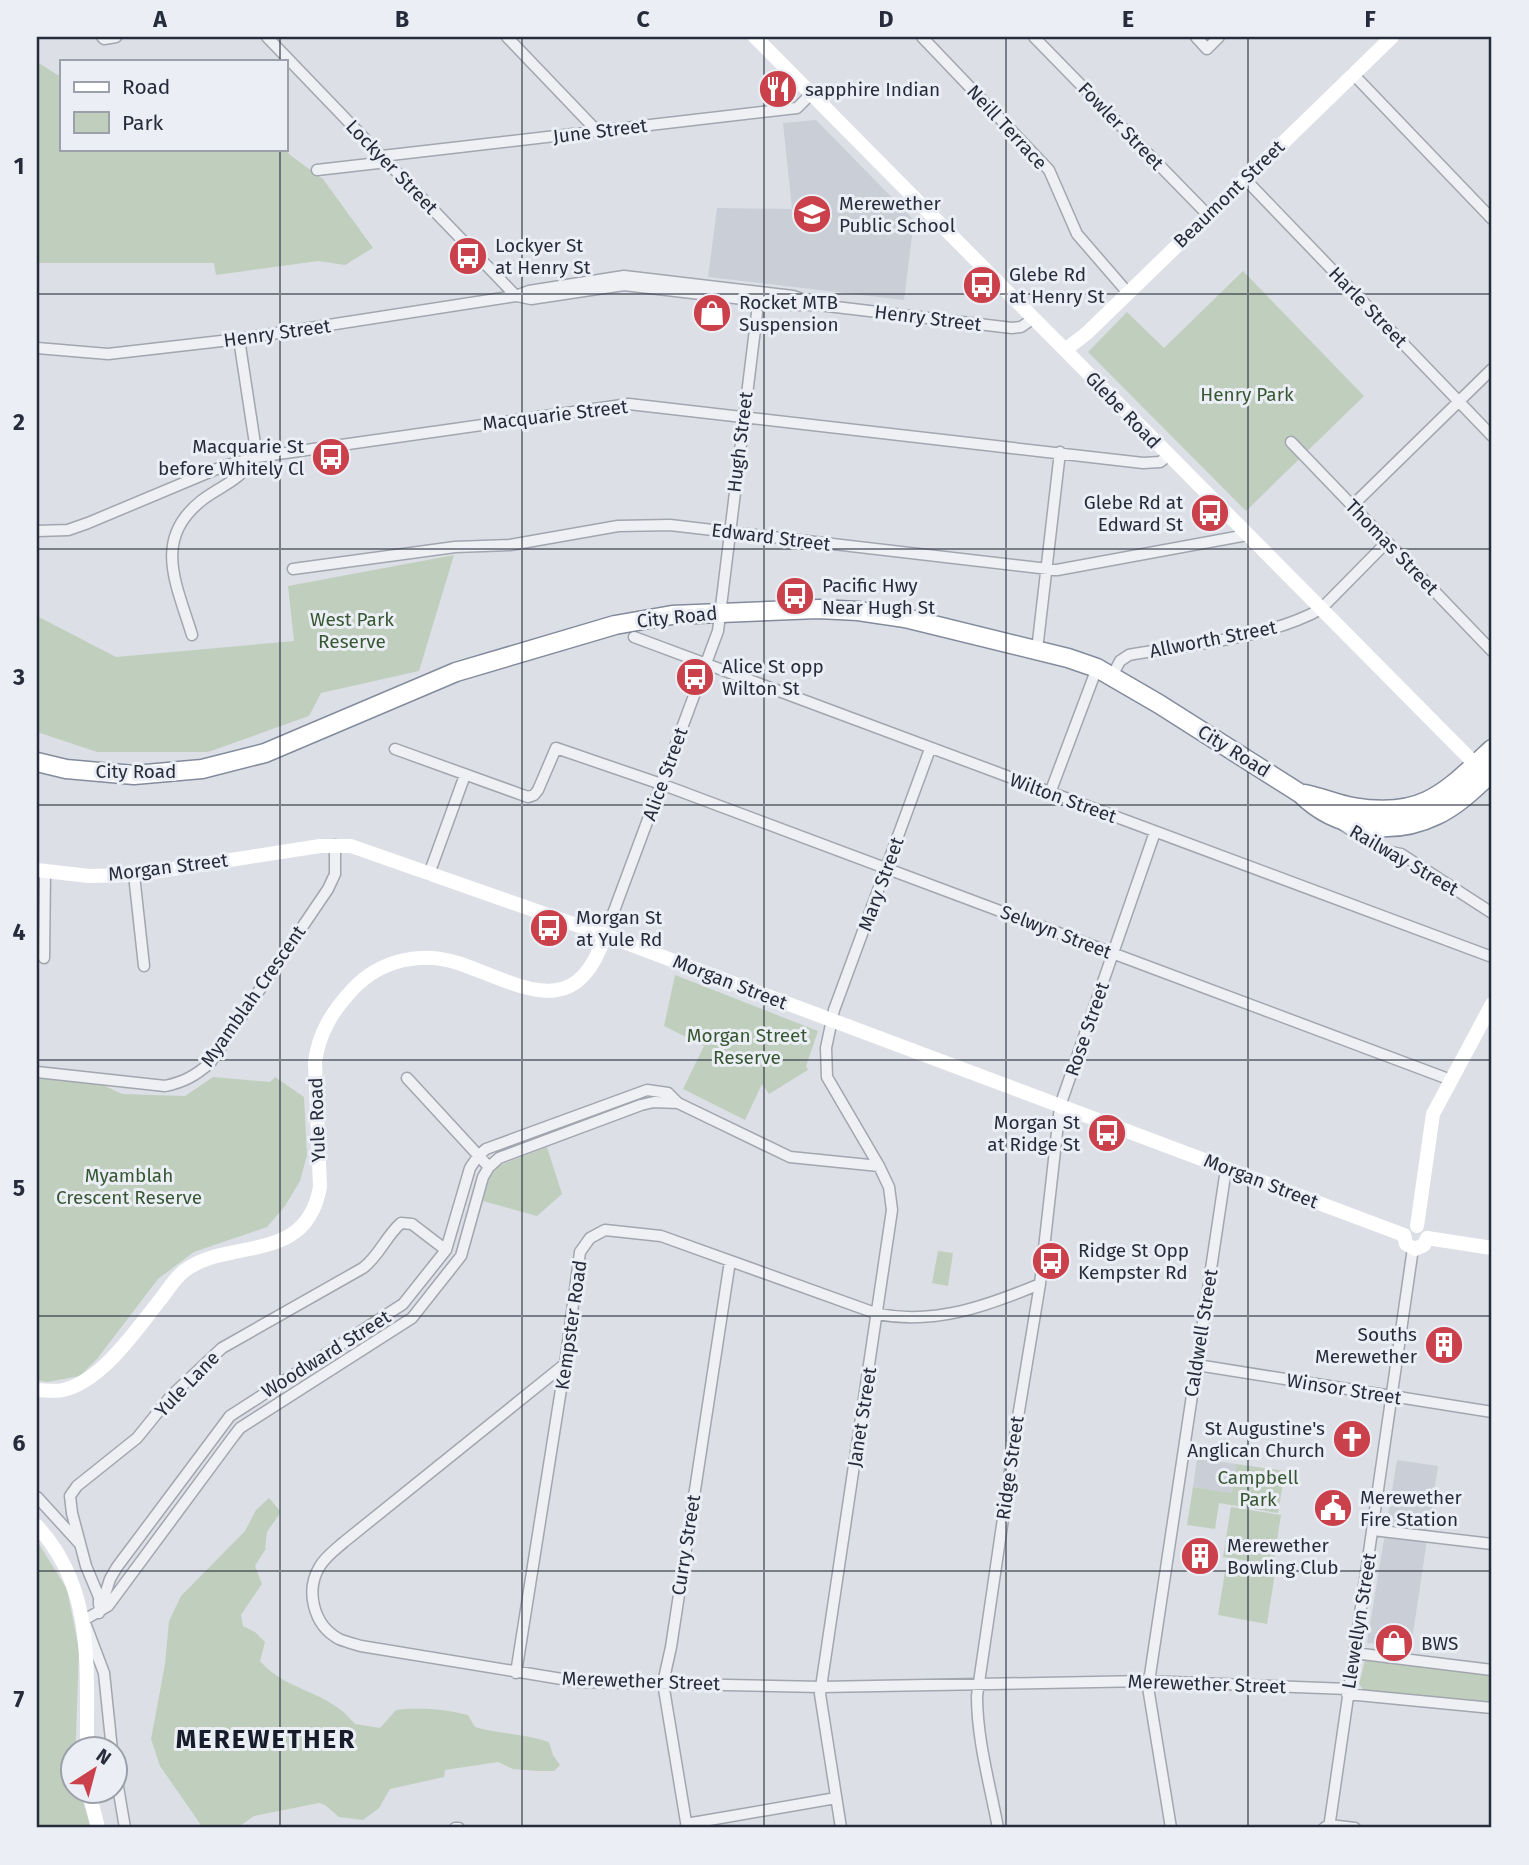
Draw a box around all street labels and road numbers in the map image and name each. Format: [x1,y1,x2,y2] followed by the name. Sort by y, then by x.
[1073,77,1169,175] street label: Fowler Street
[962,80,1052,174] street label: Neill Terrace
[551,114,649,148] street label: June Street
[341,115,443,219] street label: Lockyer Street
[1169,135,1289,253] street label: Beaumont Street
[1324,262,1412,352] street label: Harle Street
[873,300,983,336] street label: Henry Street
[222,314,332,352] street label: Henry Street
[1081,367,1165,453] street label: Glebe Road
[722,390,758,494] street label: Hugh Street
[481,395,629,435] street label: Macquarie Street
[1341,494,1443,600] street label: Thomas Street
[710,518,832,556] street label: Edward Street
[636,601,718,633] street label: City Road
[1148,615,1278,663] street label: Allworth Street
[1194,720,1274,782] street label: City Road
[638,724,693,824] street label: Alice Street
[96,760,176,783] street label: City Road
[1006,768,1120,828] street label: Wilton Street
[1345,820,1463,901] street label: Railway Street
[853,834,909,934] street label: Mary Street
[107,848,229,886] street label: Morgan Street
[997,900,1115,964] street label: Selwyn Street
[196,921,310,1071] street label: Myamblah Crescent
[670,950,790,1014] street label: Morgan Street
[1060,979,1114,1079] street label: Rose Street
[304,1077,330,1163] street label: Yule Road
[1201,1149,1321,1213] street label: Morgan Street
[551,1259,591,1391] street label: Kempster Road
[1180,1267,1222,1399] street label: Caldwell Street
[257,1305,395,1403] street label: Woodward Street
[150,1346,224,1422] street label: Yule Lane
[843,1365,881,1469] street label: Janet Street
[1285,1369,1403,1409] street label: Winsor Street
[991,1414,1029,1521] street label: Ridge Street
[667,1493,705,1597] street label: Curry Street
[1337,1551,1381,1690] street label: Llewellyn Street
[561,1667,721,1695] street label: Merewether Street
[1127,1670,1287,1698] street label: Merewether Street

